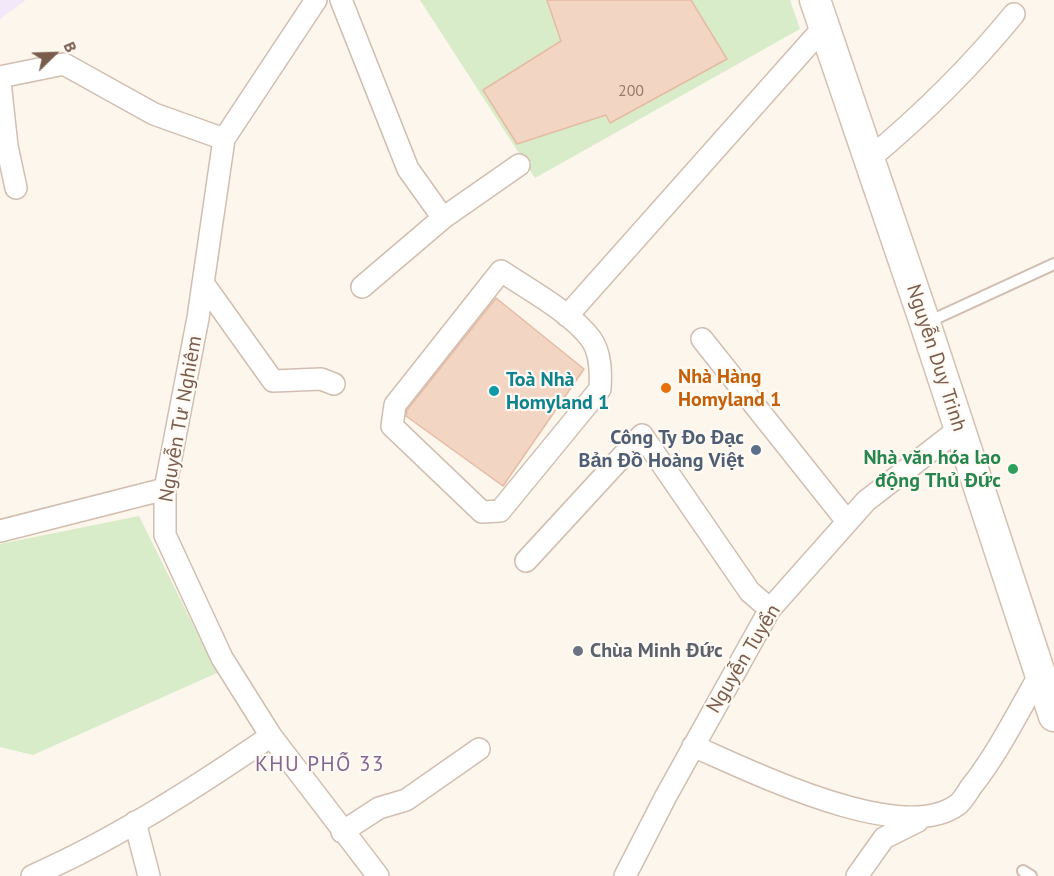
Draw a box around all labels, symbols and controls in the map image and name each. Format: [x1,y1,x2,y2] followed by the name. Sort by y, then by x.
[24,24,84,84] north arrow
[60,39,82,55] text: B
[618,81,644,101] house number: 200
[901,281,971,435] street label: Nguyễn Duy Trinh
[155,334,207,504] street label: Nguyễn Tư Nghiêm
[678,365,781,412] place label: Nhà Hàng Homyland 1
[506,368,609,415] place label: Toà Nhà Homyland 1
[659,381,673,395] marker: Nhà Hàng Homyland 1
[487,384,501,398] marker: Toà Nhà Homyland 1
[579,426,744,473] place label: Công Ty Đo Đạc Bản Đồ Hoàng Việt
[749,443,763,457] marker: Công Ty Đo Đạc Bản Đồ Hoàng Việt
[863,446,1001,493] place label: Nhà văn hóa lao động Thủ Đức
[1006,462,1020,476] marker: Nhà văn hóa lao động Thủ Đức
[702,600,786,718] street label: Nguyễn Tuyển
[590,639,723,663] place label: Chùa Minh Đức
[571,644,585,658] marker: Chùa Minh Đức
[255,752,385,778] district label: KHU PHỐ 33

